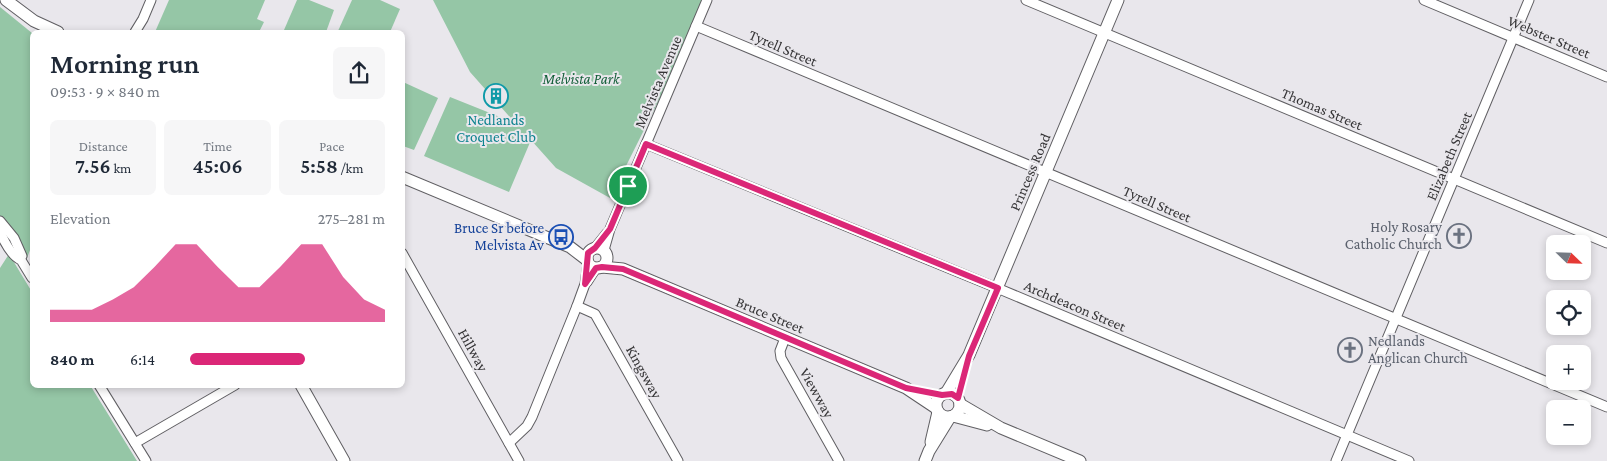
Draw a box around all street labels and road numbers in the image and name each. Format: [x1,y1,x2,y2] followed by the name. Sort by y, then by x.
[1505,12,1594,62] street label: Webster Street
[746,26,820,71] street label: Tyrell Street
[631,33,685,130] street label: Melvista Avenue
[1279,85,1366,134] street label: Thomas Street
[1423,108,1475,203] street label: Elizabeth Street
[1006,131,1054,213] street label: Princess Road
[1120,182,1194,227] street label: Tyrell Street
[1022,277,1129,335] street label: Archdeacon Street
[734,294,807,337] street label: Bruce Street
[454,326,491,375] street label: Hillway
[622,343,665,402] street label: Kingsway
[796,365,837,421] street label: Viewway

